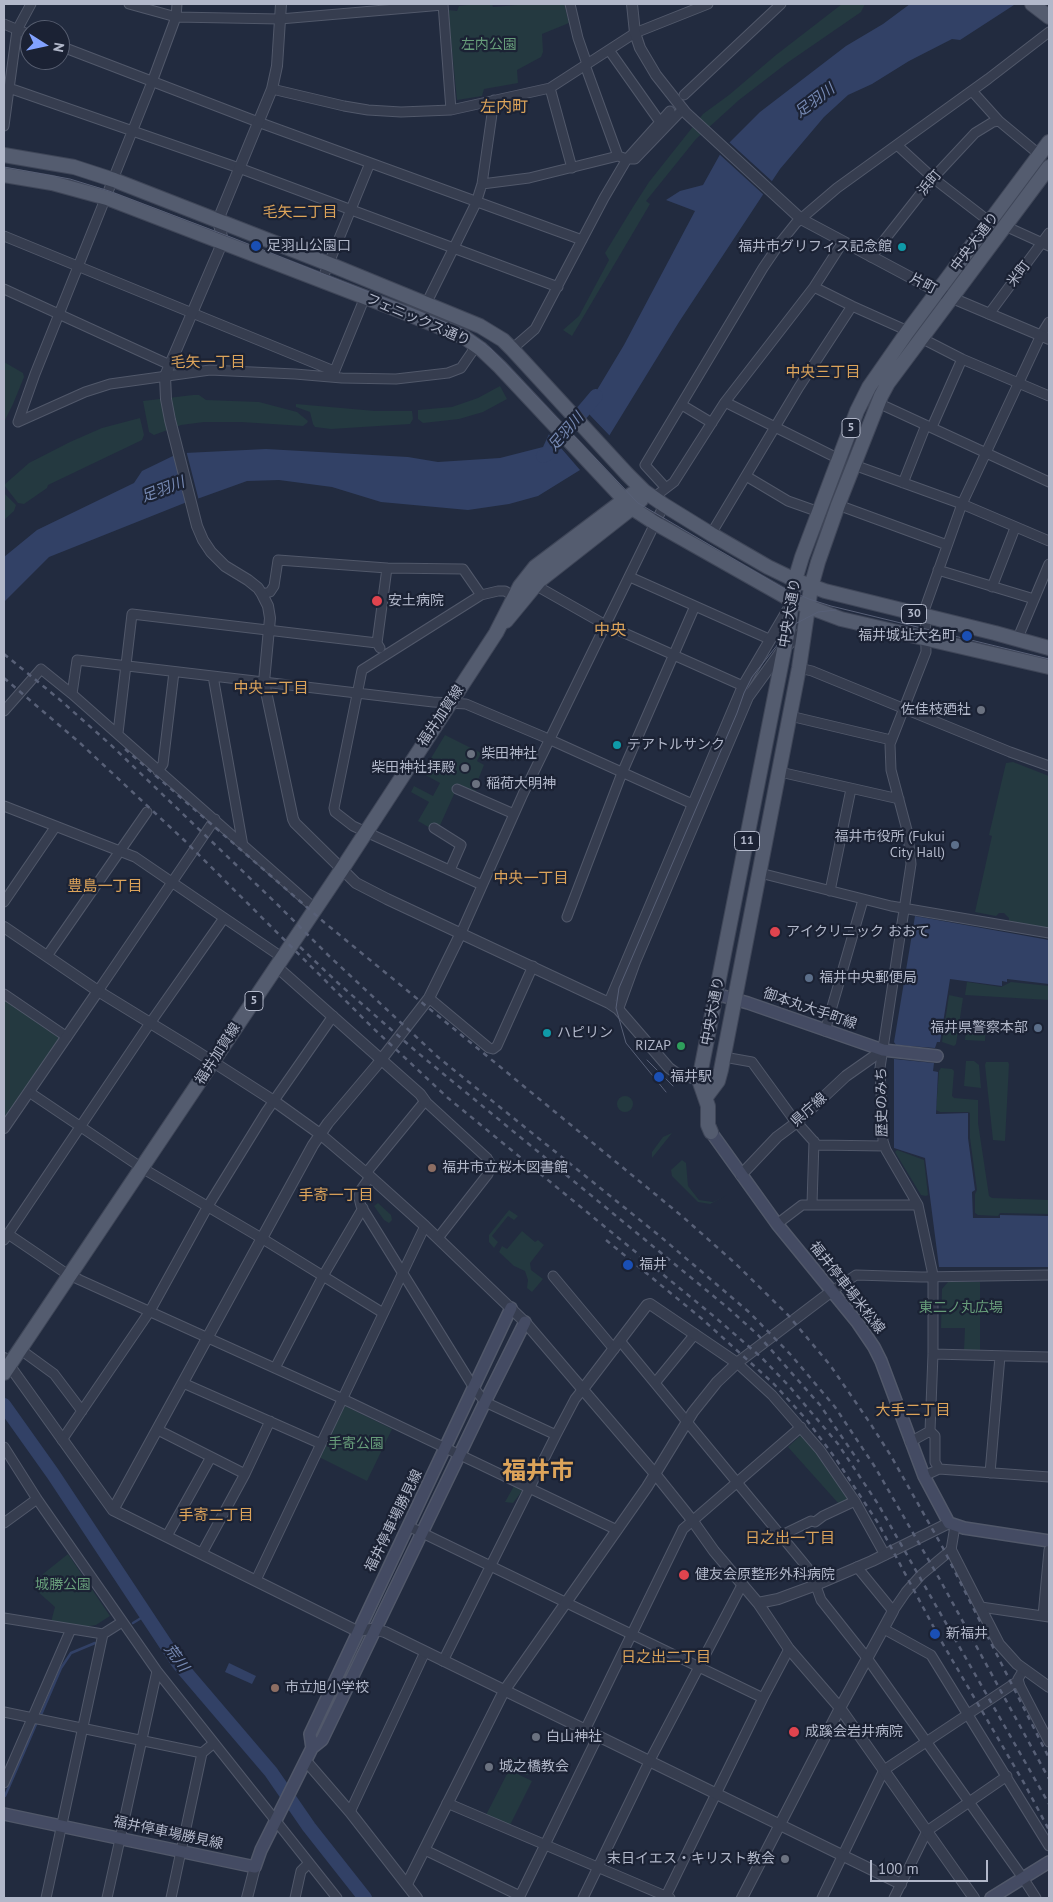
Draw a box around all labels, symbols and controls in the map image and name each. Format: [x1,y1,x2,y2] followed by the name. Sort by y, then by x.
[20,20,70,70] north arrow
[461,37,517,53] park label: 左内公園
[49,41,68,54] text: N
[792,80,838,122] water label: 足羽川
[480,97,528,117] district label: 左内町
[915,167,945,199] street label: 浜町
[263,204,337,222] district label: 毛矢二丁目
[947,209,1003,275] street label: 中央大通り
[267,238,351,254] place label: 足羽山公園口
[249,239,263,253] marker: 足羽山公園口
[738,239,892,255] place label: 福井市グリフィス記念館
[896,241,908,253] marker: 福井市グリフィス記念館
[1004,258,1034,290] street label: 米町
[907,270,939,298] street label: 片町
[363,290,473,350] street label: フェニックス通り
[171,354,245,372] district label: 毛矢一丁目
[786,364,860,382] district label: 中央三丁目
[544,409,588,455] water label: 足羽川
[842,418,860,438] road number: 5
[139,474,187,506] water label: 足羽川
[776,577,804,649] street label: 中央大通り
[388,593,444,609] place label: 安土病院
[370,594,384,608] marker: 安土病院
[902,604,926,624] road number: 30
[594,620,626,640] district label: 中央
[858,628,956,644] place label: 福井城址大名町
[960,629,974,643] marker: 福井城址大名町
[234,680,308,698] district label: 中央二丁目
[414,682,468,750] street label: 福井加賀線
[901,702,971,718] place label: 佐佳枝廼社
[975,704,987,716] marker: 佐佳枝廼社
[627,737,725,753] place label: テアトルサンク
[611,739,623,751] marker: テアトルサンク
[481,746,537,762] place label: 柴田神社
[465,748,477,760] marker: 柴田神社
[371,760,455,776] place label: 柴田神社拝殿
[459,762,471,774] marker: 柴田神社拝殿
[486,776,556,792] place label: 稲荷大明神
[470,778,482,790] marker: 稲荷大明神
[835,829,945,862] place label: 福井市役所 (Fukui City Hall)
[734,831,760,850] road number: 11
[949,839,961,851] marker: 福井市役所 (Fukui City Hall)
[494,870,568,888] district label: 中央一丁目
[68,878,142,896] district label: 豊島一丁目
[786,924,930,940] place label: アイクリニック おおて
[768,925,782,939] marker: アイクリニック おおて
[819,970,917,986] place label: 福井中央郵便局
[803,972,815,984] marker: 福井中央郵便局
[698,975,728,1047] street label: 中央大通り
[761,985,859,1033] street label: 御本丸大手町線
[245,991,263,1010] road number: 5
[192,1020,244,1088] street label: 福井加賀線
[930,1020,1028,1036] place label: 福井県警察本部
[1032,1022,1044,1034] marker: 福井県警察本部
[557,1025,613,1041] place label: ハピリン
[541,1027,553,1039] marker: ハピリン
[635,1038,671,1054] place label: RIZAP
[675,1040,687,1052] marker: RIZAP
[873,1067,891,1137] street label: 歴史のみち
[670,1069,712,1085] place label: 福井駅
[652,1070,666,1084] marker: 福井駅
[788,1090,830,1130] street label: 県庁線
[442,1160,568,1176] place label: 福井市立桜木図書館
[426,1162,438,1174] marker: 福井市立桜木図書館
[299,1187,373,1205] district label: 手寄一丁目
[806,1239,888,1337] street label: 福井停車場米松線
[639,1257,667,1273] place label: 福井
[621,1258,635,1272] marker: 福井
[919,1300,1003,1316] park label: 東二ノ丸広場
[876,1402,950,1420] district label: 大手二丁目
[328,1436,384,1452] park label: 手寄公園
[502,1458,574,1486] district label: 福井市
[362,1467,426,1575] street label: 福井停車場勝見線
[179,1507,253,1525] district label: 手寄二丁目
[745,1530,835,1548] district label: 日之出一丁目
[695,1567,835,1583] place label: 健友会原整形外科病院
[677,1568,691,1582] marker: 健友会原整形外科病院
[35,1577,91,1593] park label: 城勝公園
[946,1626,988,1642] place label: 新福井
[928,1627,942,1641] marker: 新福井
[160,1641,192,1675] water label: 荒川
[621,1649,711,1667] district label: 日之出二丁目
[285,1680,369,1696] place label: 市立旭小学校
[269,1682,281,1694] marker: 市立旭小学校
[805,1724,903,1740] place label: 成蹊会岩井病院
[787,1725,801,1739] marker: 成蹊会岩井病院
[546,1729,602,1745] place label: 白山神社
[530,1731,542,1743] marker: 白山神社
[499,1759,569,1775] place label: 城之橋教会
[483,1761,495,1773] marker: 城之橋教会
[111,1813,225,1853] street label: 福井停車場勝見線
[873,1850,990,1882] scale bar
[607,1851,775,1867] place label: 末日イエス・キリスト教会
[779,1853,791,1865] marker: 末日イエス・キリスト教会
[878,1859,919,1878] text: 100 m

